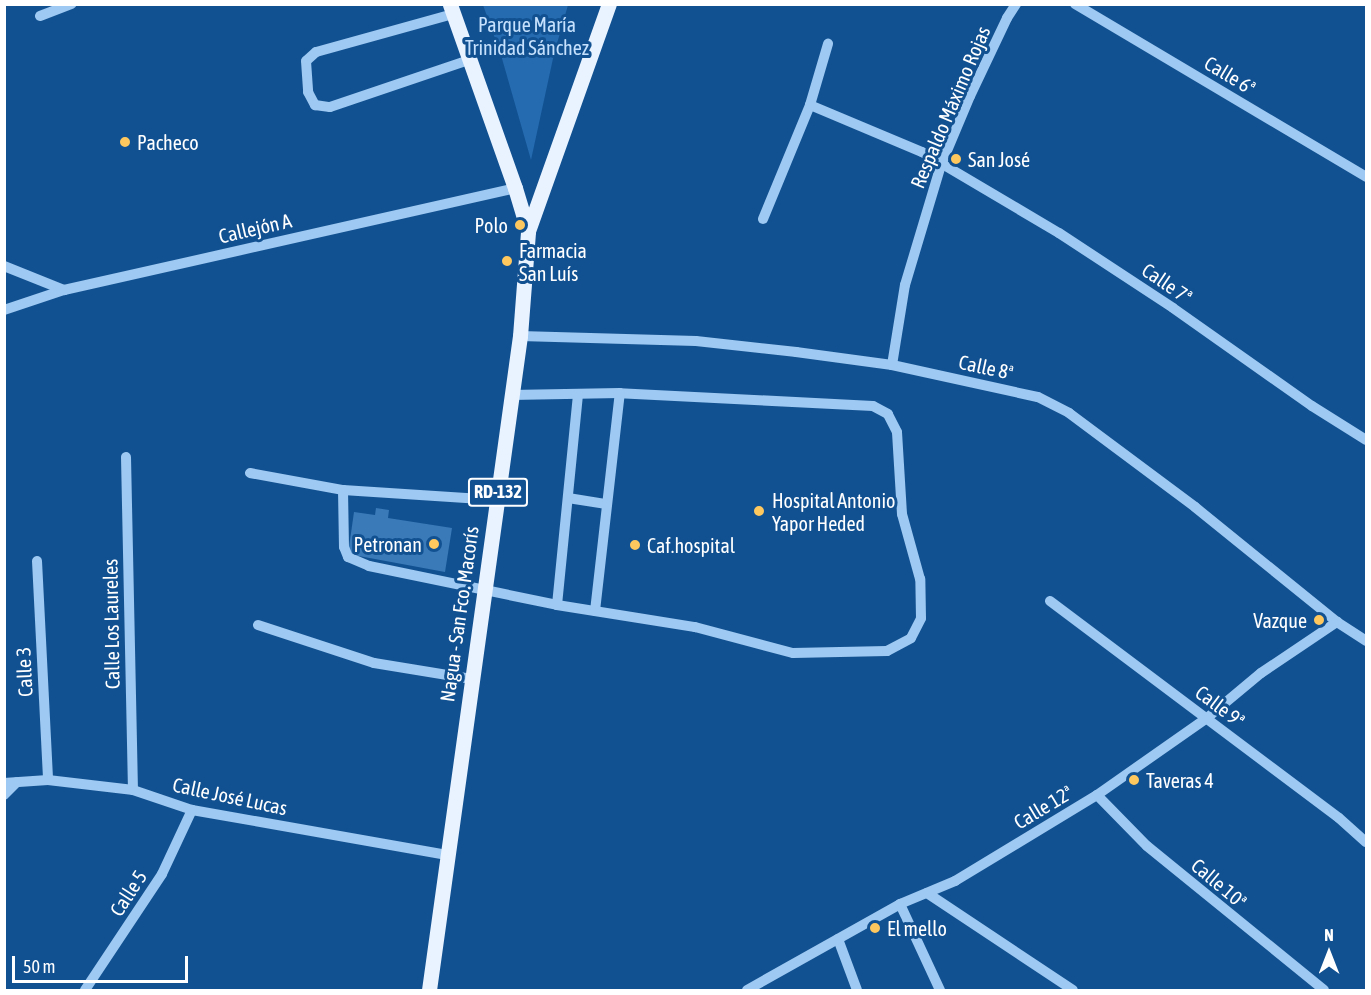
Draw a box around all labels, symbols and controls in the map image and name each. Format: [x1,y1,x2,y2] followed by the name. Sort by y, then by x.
[465,12,589,59] park label: Parque María Trinidad Sánchez
[905,22,995,192] street label: Respaldo Máximo Rojas
[1200,51,1260,99] street label: Calle 6ª
[137,130,199,154] place label: Pacheco
[118,135,132,149] marker: Pacheco
[968,147,1030,171] place label: San José
[949,152,963,166] marker: San José
[216,208,294,248] street label: Callejón A
[475,213,508,237] place label: Polo
[513,218,527,232] marker: Polo
[519,238,587,285] place label: Farmacia San Luís
[500,254,514,268] marker: Farmacia San Luís
[1137,258,1197,308] street label: Calle 7ª
[957,350,1015,384] street label: Calle 8ª
[466,477,530,507] road number: RD-132
[772,488,895,535] place label: Hospital Antonio Yapor Heded
[750,502,768,520] marker: Hospital Antonio Yapor Heded
[435,525,483,703] street label: Nagua - San Fco. Macorís
[354,532,422,556] place label: Petronan
[647,533,735,557] place label: Caf.hospital
[427,537,441,551] marker: Petronan
[628,538,642,552] marker: Caf.hospital
[98,559,124,689] street label: Calle Los Laureles
[1253,608,1307,632] place label: Vazque
[1312,613,1326,627] marker: Vazque
[11,646,37,698] street label: Calle 3
[1191,680,1249,732] street label: Calle 9ª
[1146,768,1214,792] place label: Taveras 4
[171,772,289,820] street label: Calle José Lucas
[1127,773,1141,787] marker: Taveras 4
[1009,780,1077,834] street label: Calle 12ª
[1187,853,1251,913] street label: Calle 10ª
[104,866,152,920] street label: Calle 5
[887,916,947,940] place label: El mello
[868,921,882,935] marker: El mello
[1299,923,1359,983] north arrow
[1324,926,1334,944] text: N
[15,944,190,982] scale bar
[23,956,55,977] text: 50 m

